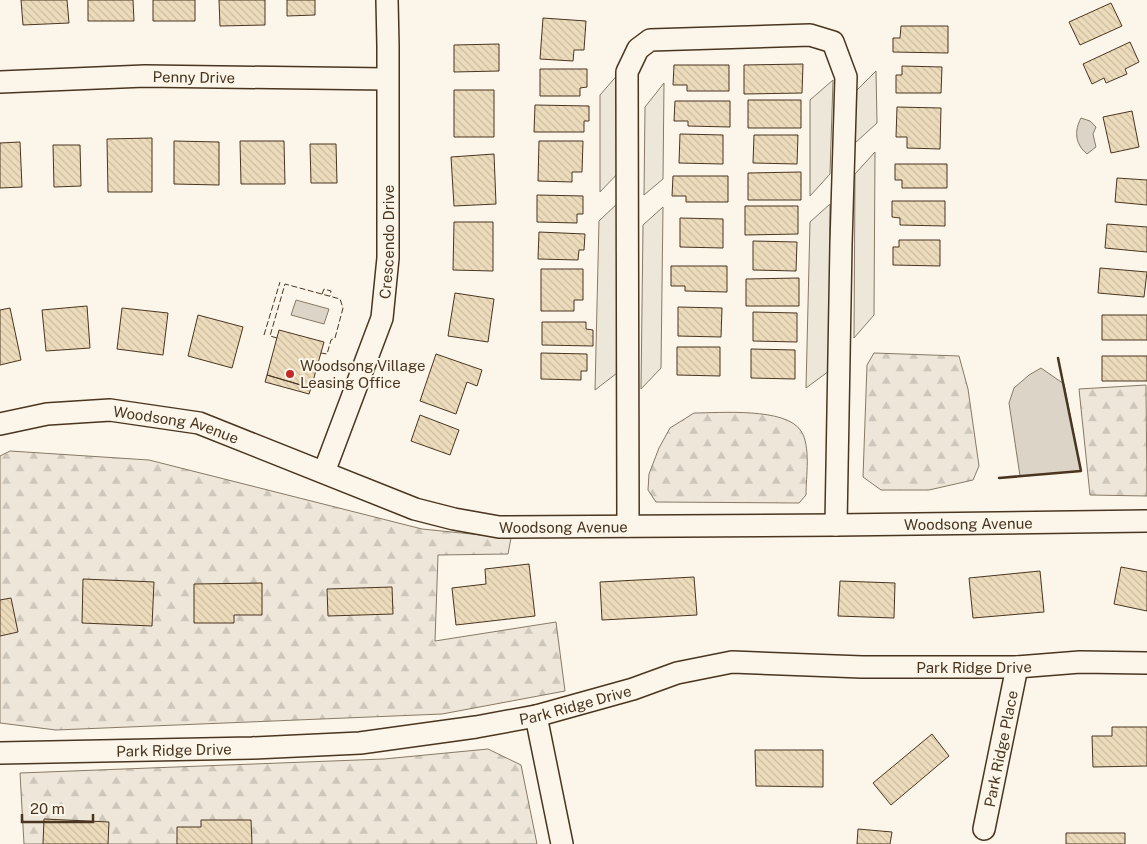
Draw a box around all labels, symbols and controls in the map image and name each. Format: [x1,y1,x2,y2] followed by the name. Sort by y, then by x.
[152,68,235,86] street label: Penny Drive
[375,185,397,300] street label: Crescendo Drive
[300,357,425,391] place label: Woodsong Village Leasing Office
[284,368,296,380] marker: Woodsong Village Leasing Office
[112,402,241,447] street label: Woodsong Avenue
[904,514,1033,533] street label: Woodsong Avenue
[499,518,628,535] street label: Woodsong Avenue
[916,657,1032,676] street label: Park Ridge Drive
[518,681,633,727] street label: Park Ridge Drive
[980,689,1021,808] street label: Park Ridge Place
[116,740,232,759] street label: Park Ridge Drive
[22,792,94,824] scale bar
[30,800,65,817] text: 20 m

